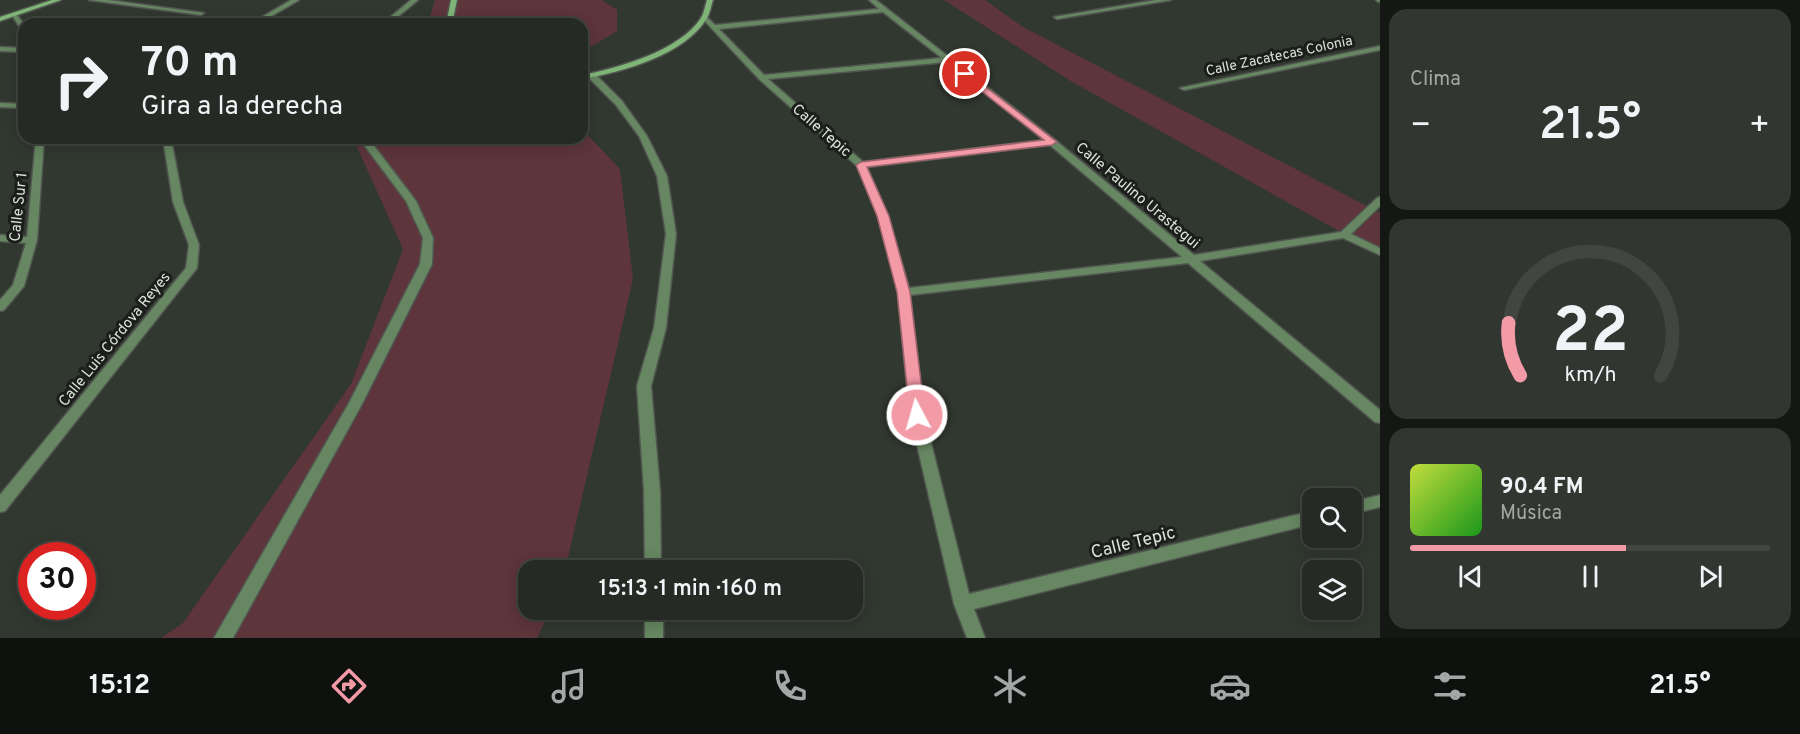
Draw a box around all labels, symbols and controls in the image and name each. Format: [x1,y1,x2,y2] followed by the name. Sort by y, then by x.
[1204,33,1354,80] street label: Calle Zacatecas Colonia
[141,38,239,91] text: 70 m
[42,42,120,120] icon: right
[939,48,990,99] pin
[948,57,981,90] icon: arrive
[1410,67,1461,93] text: Clima
[141,90,343,124] text: Gira a la derecha
[1539,98,1641,155] text: 21.5°
[788,100,854,162] street label: Calle Tepic
[1410,106,1431,148] text: −
[1749,106,1770,148] text: +
[1071,139,1203,254] street label: Calle Paulino Urastegui
[6,172,33,243] street label: Calle Sur 1
[55,269,175,411] street label: Calle Luis Córdova Reyes
[1552,295,1628,374] text: 22
[1564,362,1616,389] text: km/h
[885,383,949,447] position arrow
[1500,474,1584,501] text: 90.4 FM
[1302,488,1362,620] map controls
[1302,488,1362,548] button: search
[1500,501,1562,527] text: Música
[1089,522,1178,565] street label: Calle Tepic
[18,542,96,620] speed limit sign: 30
[1302,560,1362,620] button: layers
[1454,560,1487,593] icon: previous
[1574,560,1607,593] icon: pause
[1694,560,1727,593] icon: next
[599,576,782,603] text: 15:13 · 1 min · 160 m
[328,665,370,707] icon: directions
[548,665,590,707] icon: music
[769,665,811,707] icon: phone
[989,665,1031,707] icon: climate
[1209,665,1251,707] icon: car
[1429,665,1471,707] icon: filters
[89,669,150,703] text: 15:12
[1649,669,1711,703] text: 21.5°

